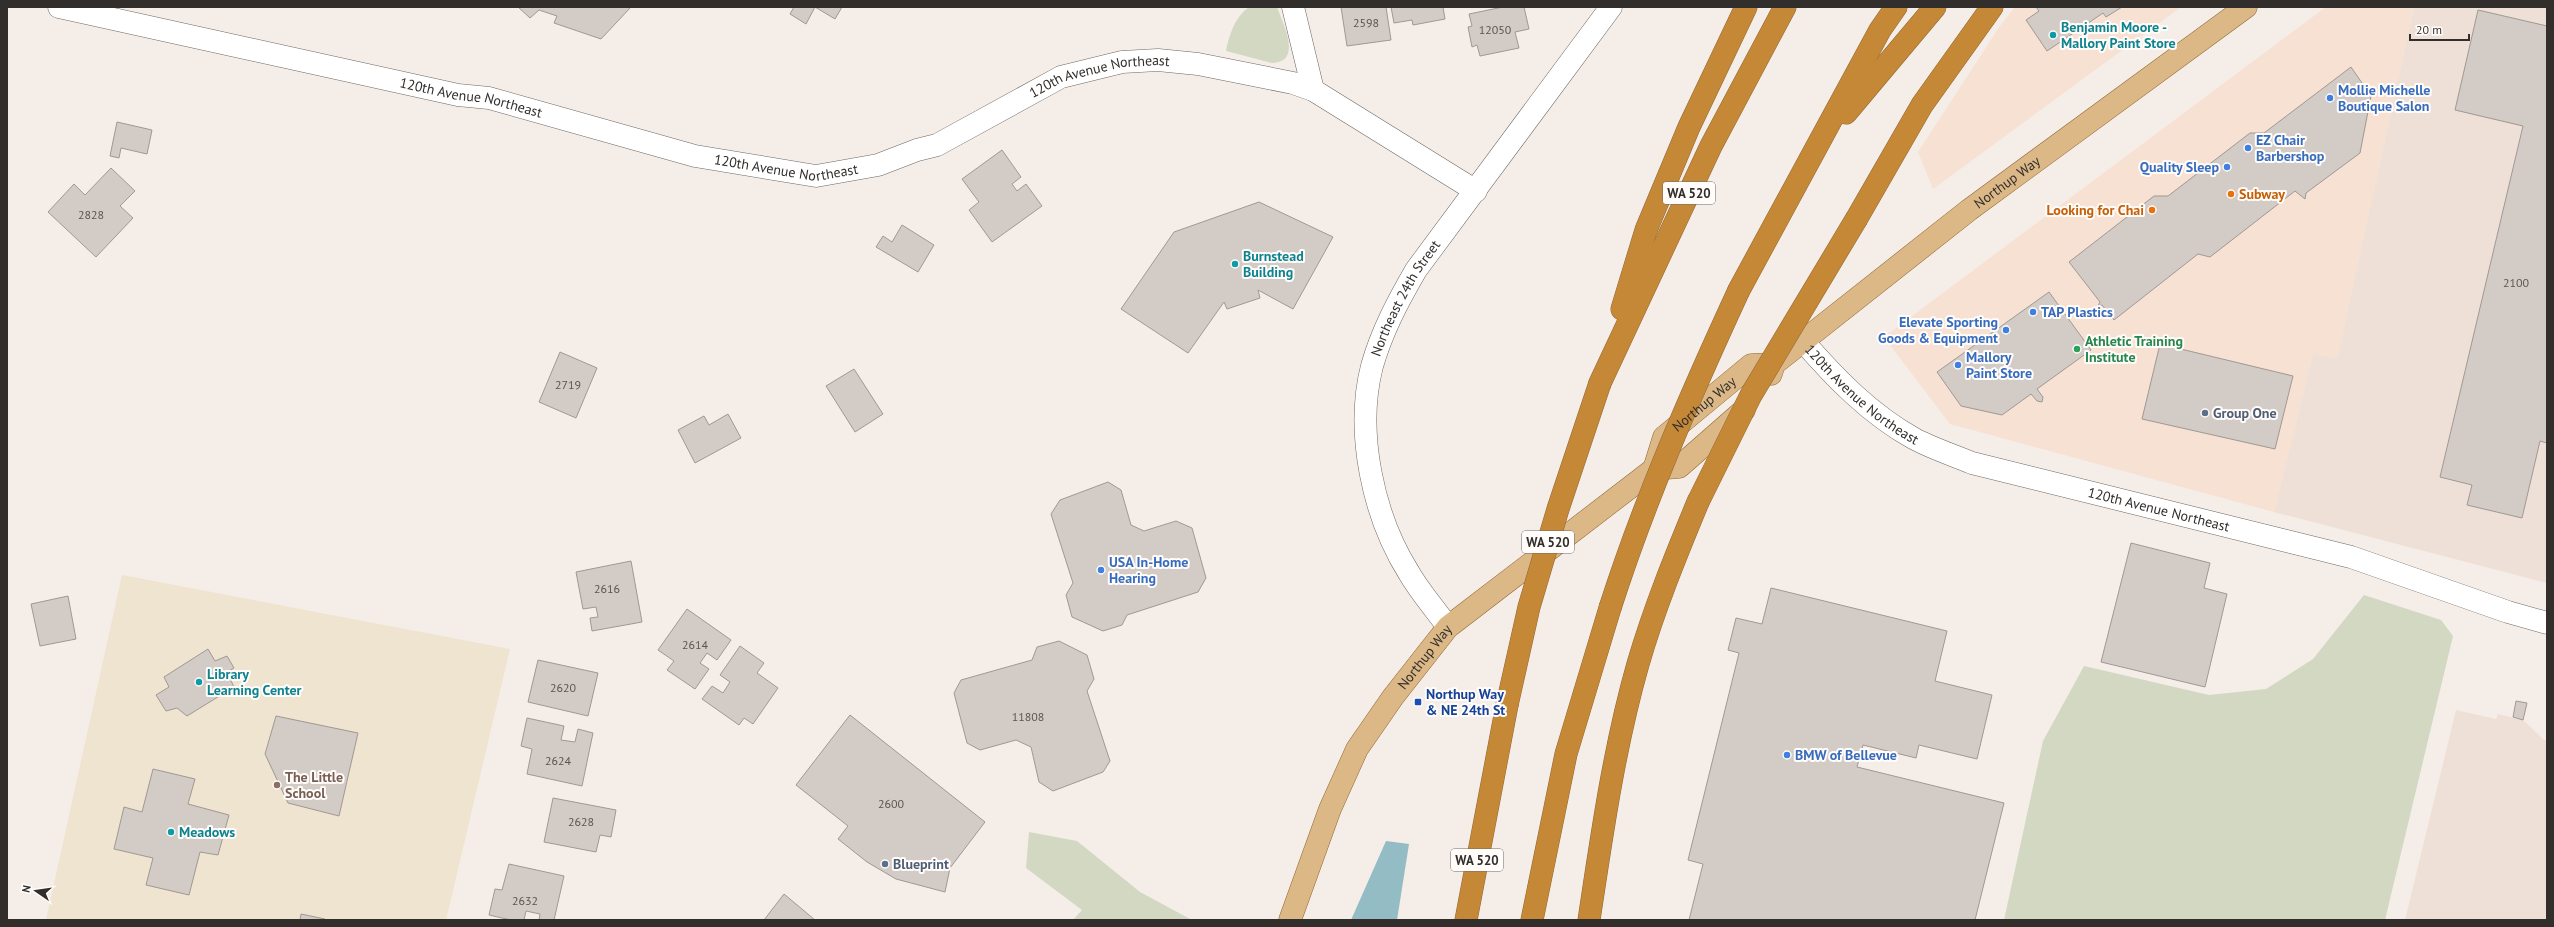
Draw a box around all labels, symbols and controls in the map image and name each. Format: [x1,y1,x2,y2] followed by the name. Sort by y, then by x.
[1353,15,1379,30] house number: 2598
[2410,16,2469,42] scale bar
[2061,18,2176,52] place label: Benjamin Moore - Mallory Paint Store
[1479,22,1512,37] house number: 12050
[2416,22,2442,37] text: 20 m
[2048,30,2058,40] marker: Benjamin Moore - Mallory Paint Store
[1026,51,1171,102] street label: 120th Avenue Northeast
[398,73,545,122] street label: 120th Avenue Northeast
[2338,81,2430,115] place label: Mollie Michelle Boutique Salon
[2325,93,2335,103] marker: Mollie Michelle Boutique Salon
[2256,131,2325,165] place label: EZ Chair Barbershop
[2243,143,2253,153] marker: EZ Chair Barbershop
[713,150,860,185] street label: 120th Avenue Northeast
[1970,152,2044,212] street label: Northup Way
[2140,158,2219,176] place label: Quality Sleep
[2222,162,2232,172] marker: Quality Sleep
[1663,182,1715,204] road number: WA 520
[2239,185,2285,203] place label: Subway
[2226,189,2236,199] marker: Subway
[2047,201,2144,219] place label: Looking for Chai
[2147,205,2157,215] marker: Looking for Chai
[78,207,104,222] house number: 2828
[1367,236,1444,359] street label: Northeast 24th Street
[1243,247,1304,281] place label: Burnstead Building
[1230,259,1240,269] marker: Burnstead Building
[2503,275,2530,290] house number: 2100
[2041,303,2113,321] place label: TAP Plastics
[2028,307,2038,317] marker: TAP Plastics
[1878,313,1998,347] place label: Elevate Sporting Goods & Equipment
[2001,325,2011,335] marker: Elevate Sporting Goods & Equipment
[2085,332,2183,366] place label: Athletic Training Institute
[1801,341,1922,449] street label: 120th Avenue Northeast
[2072,344,2082,354] marker: Athletic Training Institute
[1966,348,2032,382] place label: Mallory Paint Store
[1953,360,1963,370] marker: Mallory Paint Store
[1668,372,1740,436] street label: Northup Way
[555,377,581,392] house number: 2719
[2213,404,2277,422] place label: Group One
[2200,408,2210,418] marker: Group One
[2086,483,2232,536] street label: 120th Avenue Northeast
[1522,531,1574,553] road number: WA 520
[1109,553,1188,587] place label: USA In-Home Hearing
[1096,565,1106,575] marker: USA In-Home Hearing
[594,581,620,596] house number: 2616
[1393,620,1456,693] street label: Northup Way
[682,637,709,652] house number: 2614
[207,665,302,699] place label: Library Learning Center
[194,677,204,687] marker: Library Learning Center
[550,680,577,695] house number: 2620
[1426,685,1505,719] place label: Northup Way & NE 24th St
[1413,697,1423,707] marker: Northup Way & NE 24th St
[1012,709,1044,724] house number: 11808
[1795,746,1897,764] place label: BMW of Bellevue
[1782,750,1792,760] marker: BMW of Bellevue
[545,753,572,768] house number: 2624
[285,768,343,802] place label: The Little School
[272,780,282,790] marker: The Little School
[878,796,905,811] house number: 2600
[568,814,594,829] house number: 2628
[179,823,235,841] place label: Meadows
[166,827,176,837] marker: Meadows
[1451,849,1503,871] road number: WA 520
[893,855,949,873] place label: Blueprint
[880,859,890,869] marker: Blueprint
[16,871,56,911] north arrow
[19,884,34,894] text: N
[512,893,538,908] house number: 2632

